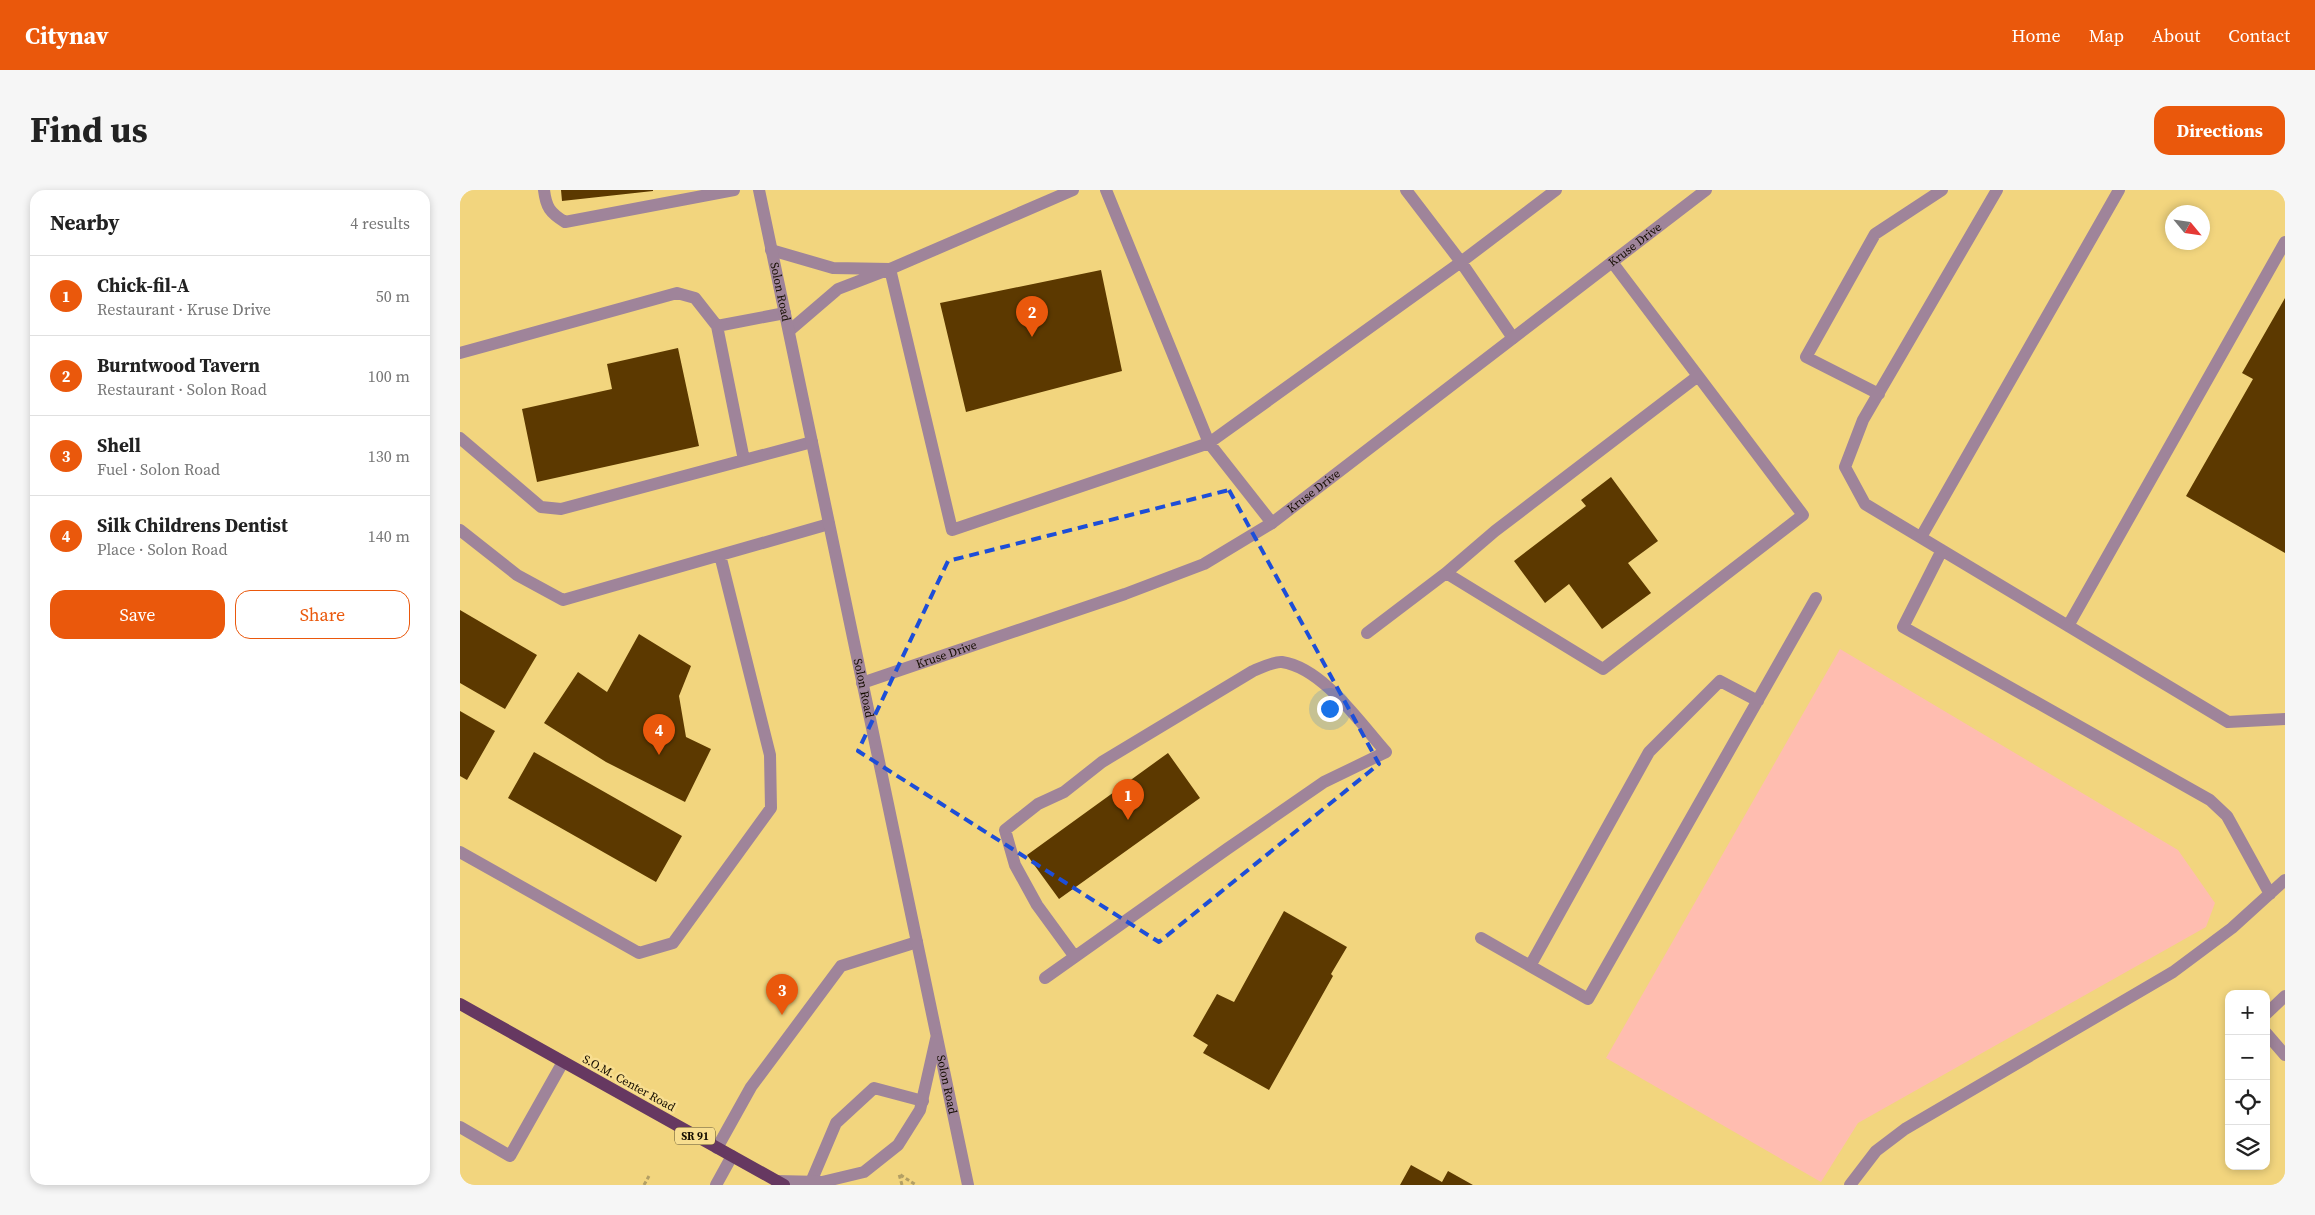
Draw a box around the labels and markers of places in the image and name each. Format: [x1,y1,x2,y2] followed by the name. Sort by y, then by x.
[1016,296,1048,337] pin: 2
[643,714,675,755] pin: 4
[1112,779,1144,820] pin: 1
[766,974,798,1015] pin: 3

